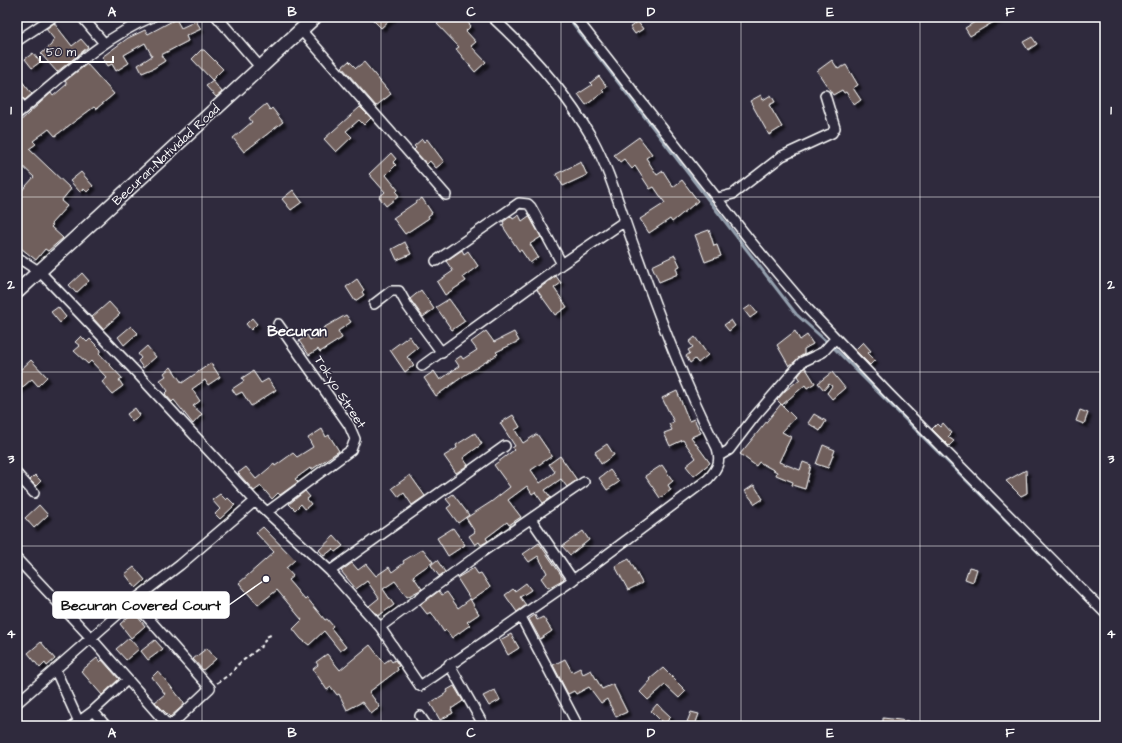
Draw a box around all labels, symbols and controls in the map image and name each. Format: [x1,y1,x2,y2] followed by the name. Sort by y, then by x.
[108,3,117,21] text: A
[287,3,297,21] text: B
[466,3,476,21] text: C
[647,3,656,21] text: D
[826,3,834,21] text: E
[1005,3,1015,21] text: F
[40,38,113,64] scale bar
[46,44,77,61] text: 50 m
[108,100,224,210] street label: Becuran-Natividad Road
[10,101,12,119] text: 1
[1110,101,1112,119] text: 1
[6,276,15,294] text: 2
[1106,276,1115,294] text: 2
[267,321,327,342] district label: Becuran
[309,352,371,433] street label: Tokyo Street
[7,450,15,468] text: 3
[1107,450,1115,468] text: 3
[53,592,229,618] callout: Becuran Covered Court
[61,596,221,616] text: Becuran Covered Court
[7,625,16,643] text: 4
[1107,625,1116,643] text: 4
[108,724,117,742] text: A
[287,724,297,742] text: B
[466,724,476,742] text: C
[647,724,656,742] text: D
[826,724,834,742] text: E
[1005,724,1015,742] text: F

